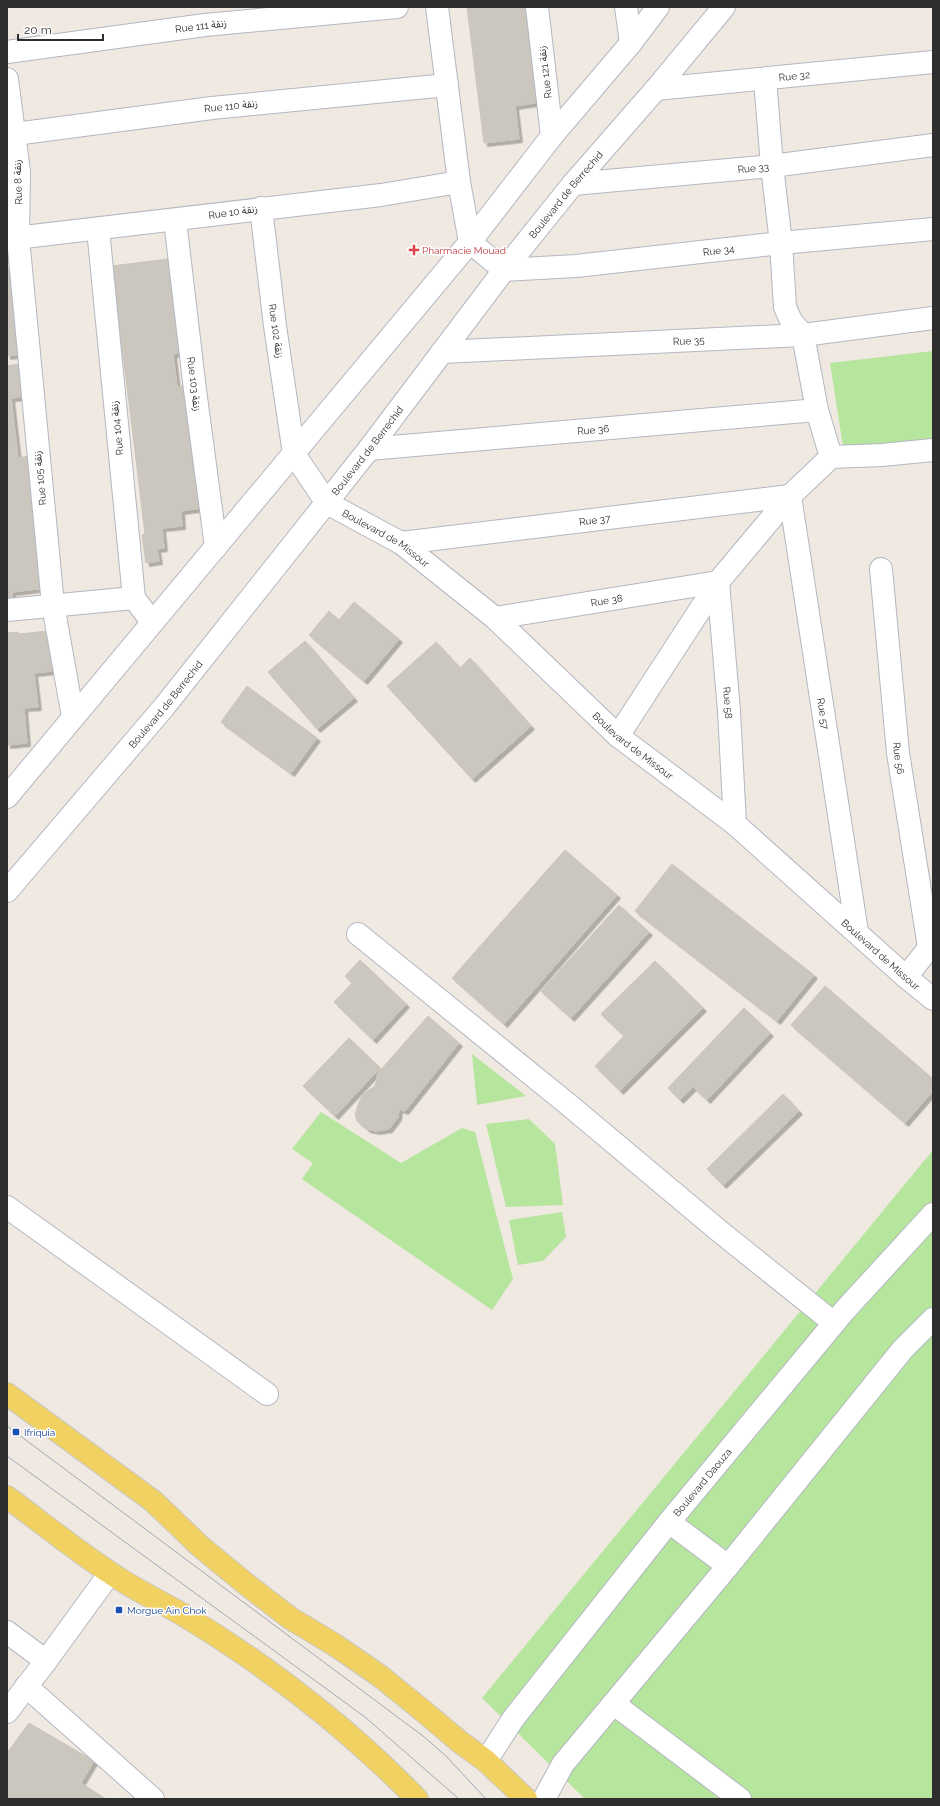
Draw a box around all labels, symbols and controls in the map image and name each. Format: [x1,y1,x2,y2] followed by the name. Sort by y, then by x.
[18,16,103,42] scale bar
[174,17,228,36] street label: Rue 111 زنقة
[24,23,52,37] text: 20 m
[536,45,555,99] street label: Rue 121 زنقة
[778,69,811,83] street label: Rue 32
[204,98,259,115] street label: Rue 110 زنقة
[526,149,605,240] street label: Boulevard de Berrechid
[12,159,25,205] street label: Rue 8 زنقة
[737,161,769,175] street label: Rue 33
[208,203,259,222] street label: Rue 10 زنقة
[702,243,735,257] street label: Rue 34
[409,245,419,255] marker: Pharmacie Mouad
[422,245,506,256] place label: Pharmacie Mouad
[266,303,285,359] street label: Rue 102 زنقة
[673,334,705,347] street label: Rue 35
[184,356,203,412] street label: Rue 103 زنقة
[109,400,126,456] street label: Rue 104 زنقة
[329,404,405,497] street label: Boulevard de Berrechid
[577,423,610,436] street label: Rue 36
[32,450,49,506] street label: Rue 105 زنقة
[341,507,432,569] street label: Boulevard de Missour
[578,512,612,527] street label: Rue 37
[590,592,623,608] street label: Rue 38
[126,658,204,750] street label: Boulevard de Berrechid
[721,686,735,719] street label: Rue 58
[816,697,831,731] street label: Rue 57
[591,710,676,782] street label: Boulevard de Missour
[892,742,907,775] street label: Rue 56
[840,917,923,992] street label: Boulevard de Missour
[11,1427,21,1437] marker: Ifriquia
[24,1427,55,1438] place label: Ifriquia
[671,1446,733,1518] street label: Boulevard Daouza
[114,1605,124,1615] marker: Morgue Ain Chok
[127,1605,207,1616] place label: Morgue Ain Chok

